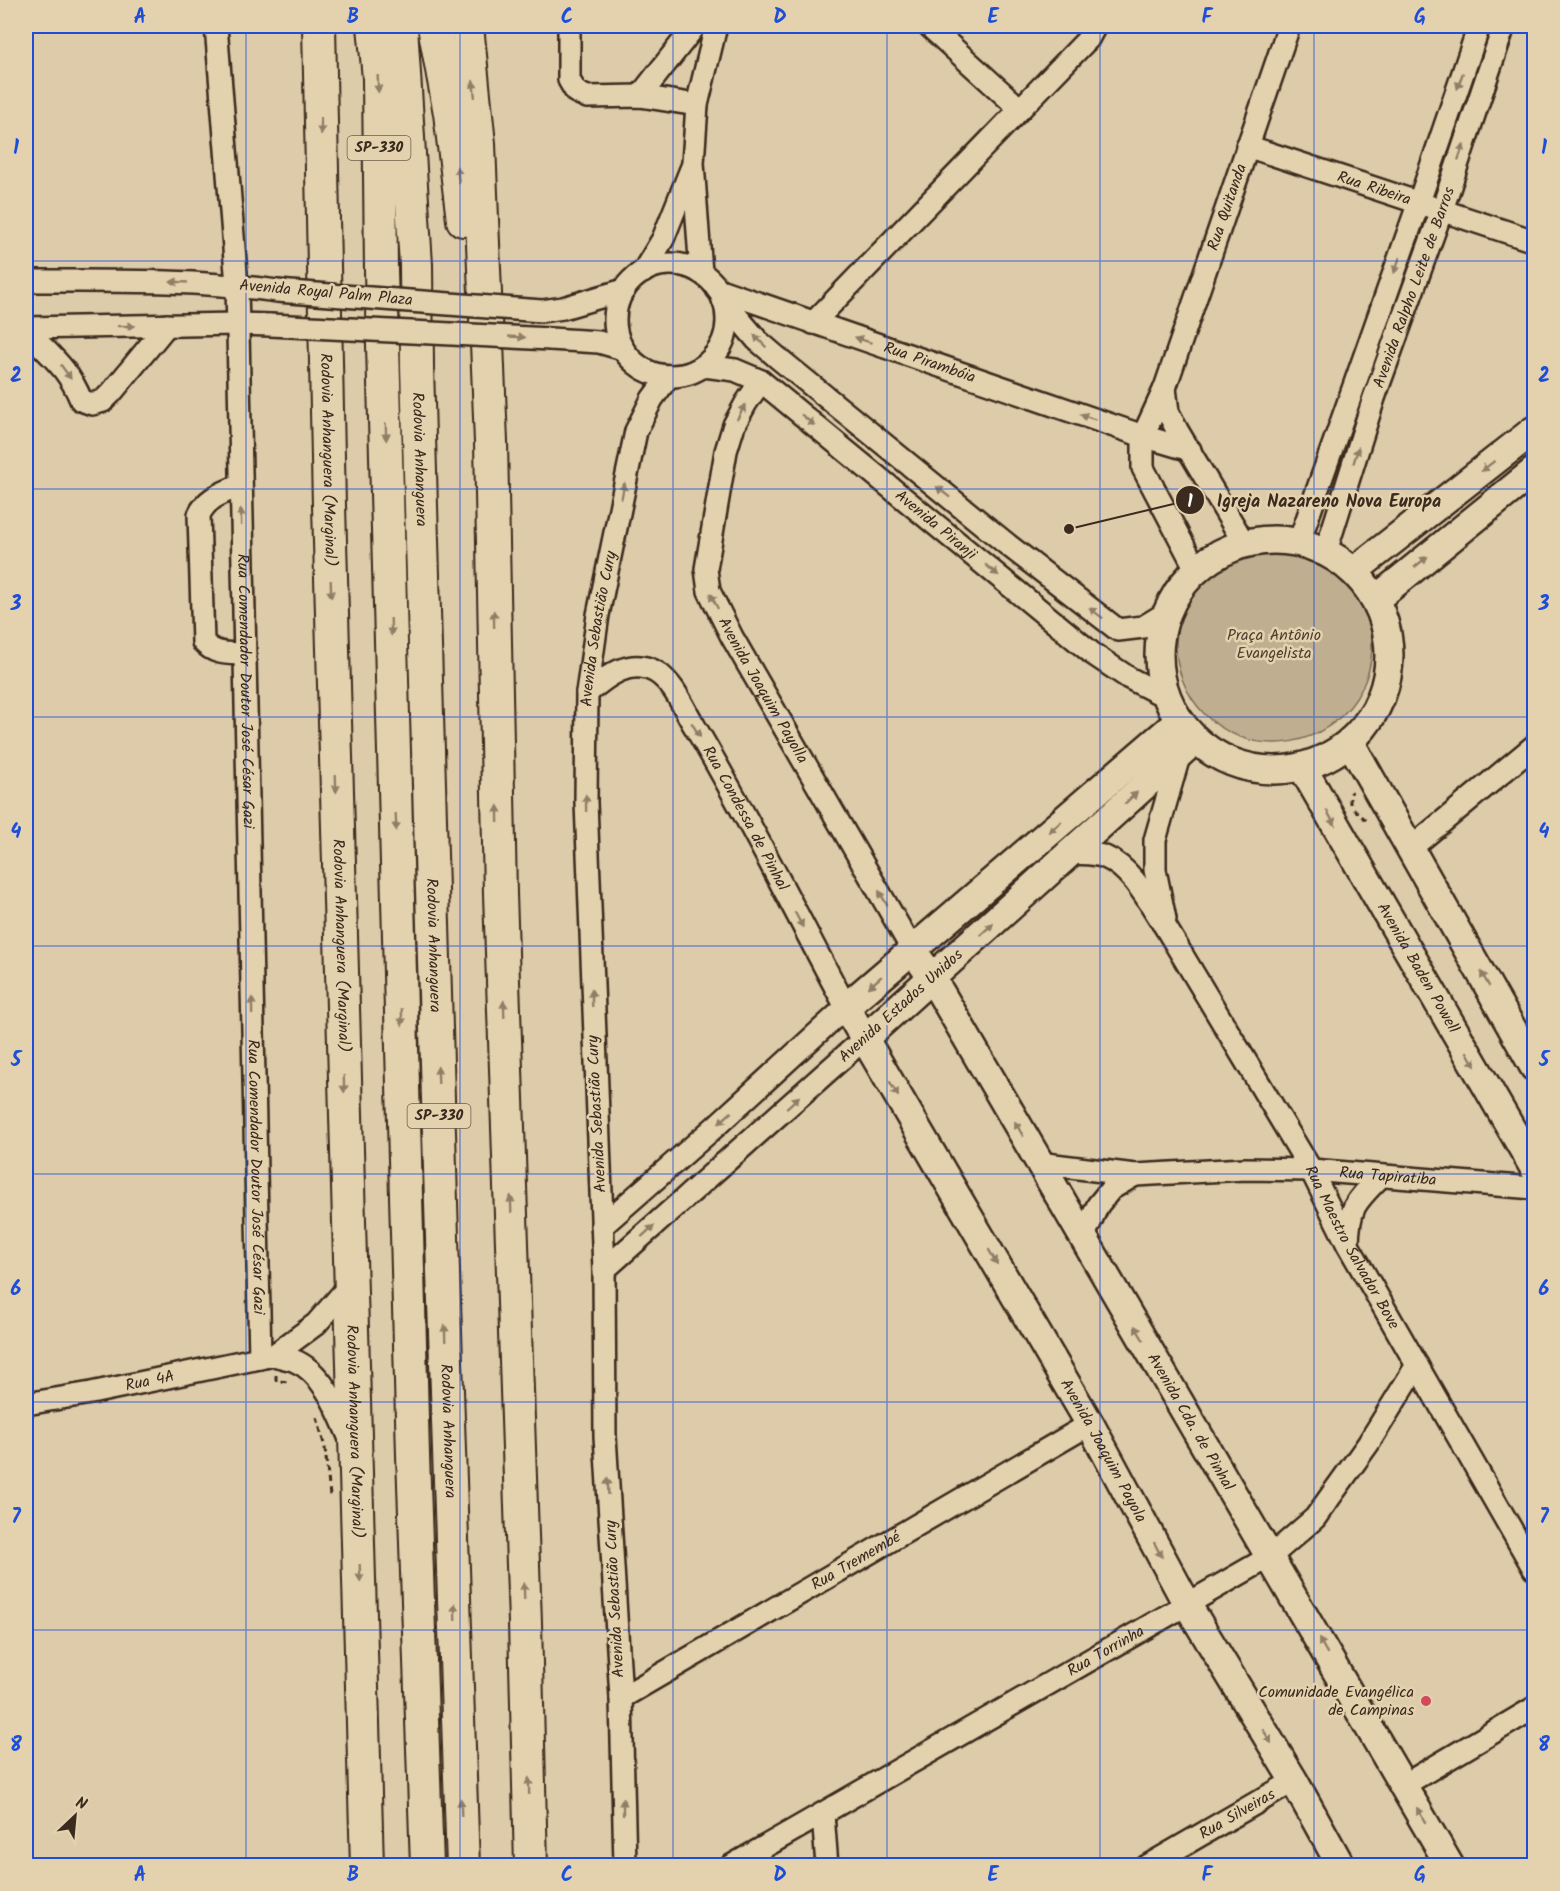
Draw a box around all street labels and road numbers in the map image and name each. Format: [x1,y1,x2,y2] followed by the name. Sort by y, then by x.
[348,136,410,160] road number: SP-330
[1200,160,1253,254] street label: Rua Quitanda
[1334,164,1414,212] street label: Rua Ribeira
[1366,183,1462,391] street label: Avenida Ralpho Leite de Barros
[238,273,414,313] street label: Avenida Royal Palm Plaza
[880,335,979,390] street label: Rua Pirambóia
[313,353,343,567] street label: Rodovia Anhanguera (Marginal)
[405,392,434,527] street label: Rodovia Anhanguera
[890,484,983,567] street label: Avenida Piranji
[574,548,624,707] street label: Avenida Sebastião Cury
[230,553,261,830] street label: Rua Comendador Doutor José César Gazi
[712,613,815,768] street label: Avenida Joaquim Payolla
[696,741,795,895] street label: Rua Condessa de Pinhal
[326,839,357,1053] street label: Rodovia Anhanguera (Marginal)
[419,878,448,1013] street label: Rodovia Anhanguera
[1370,898,1466,1038] street label: Avenida Baden Powell
[833,943,969,1069] street label: Avenida Estados Unidos
[580,1034,614,1193] street label: Avenida Sebastião Cury
[241,1039,272,1316] street label: Rua Comendador Doutor José César Gazi
[408,1104,470,1128] road number: SP-330
[1338,1160,1437,1193] street label: Rua Tapiratiba
[1298,1161,1406,1334] street label: Rua Maestro Salvador Bove
[339,1324,370,1539] street label: Rodovia Anhanguera (Marginal)
[1141,1348,1241,1496] street label: Avenida Cda. de Pinhal
[123,1363,177,1398] street label: Rua 4A
[434,1363,463,1499] street label: Rodovia Anhanguera
[1054,1374,1153,1527] street label: Avenida Joaquim Payola
[598,1519,632,1678] street label: Avenida Sebastião Cury
[806,1524,906,1597] street label: Rua Tremembé
[1062,1619,1149,1683] street label: Rua Torrinha
[1194,1782,1280,1846] street label: Rua Silveiras

